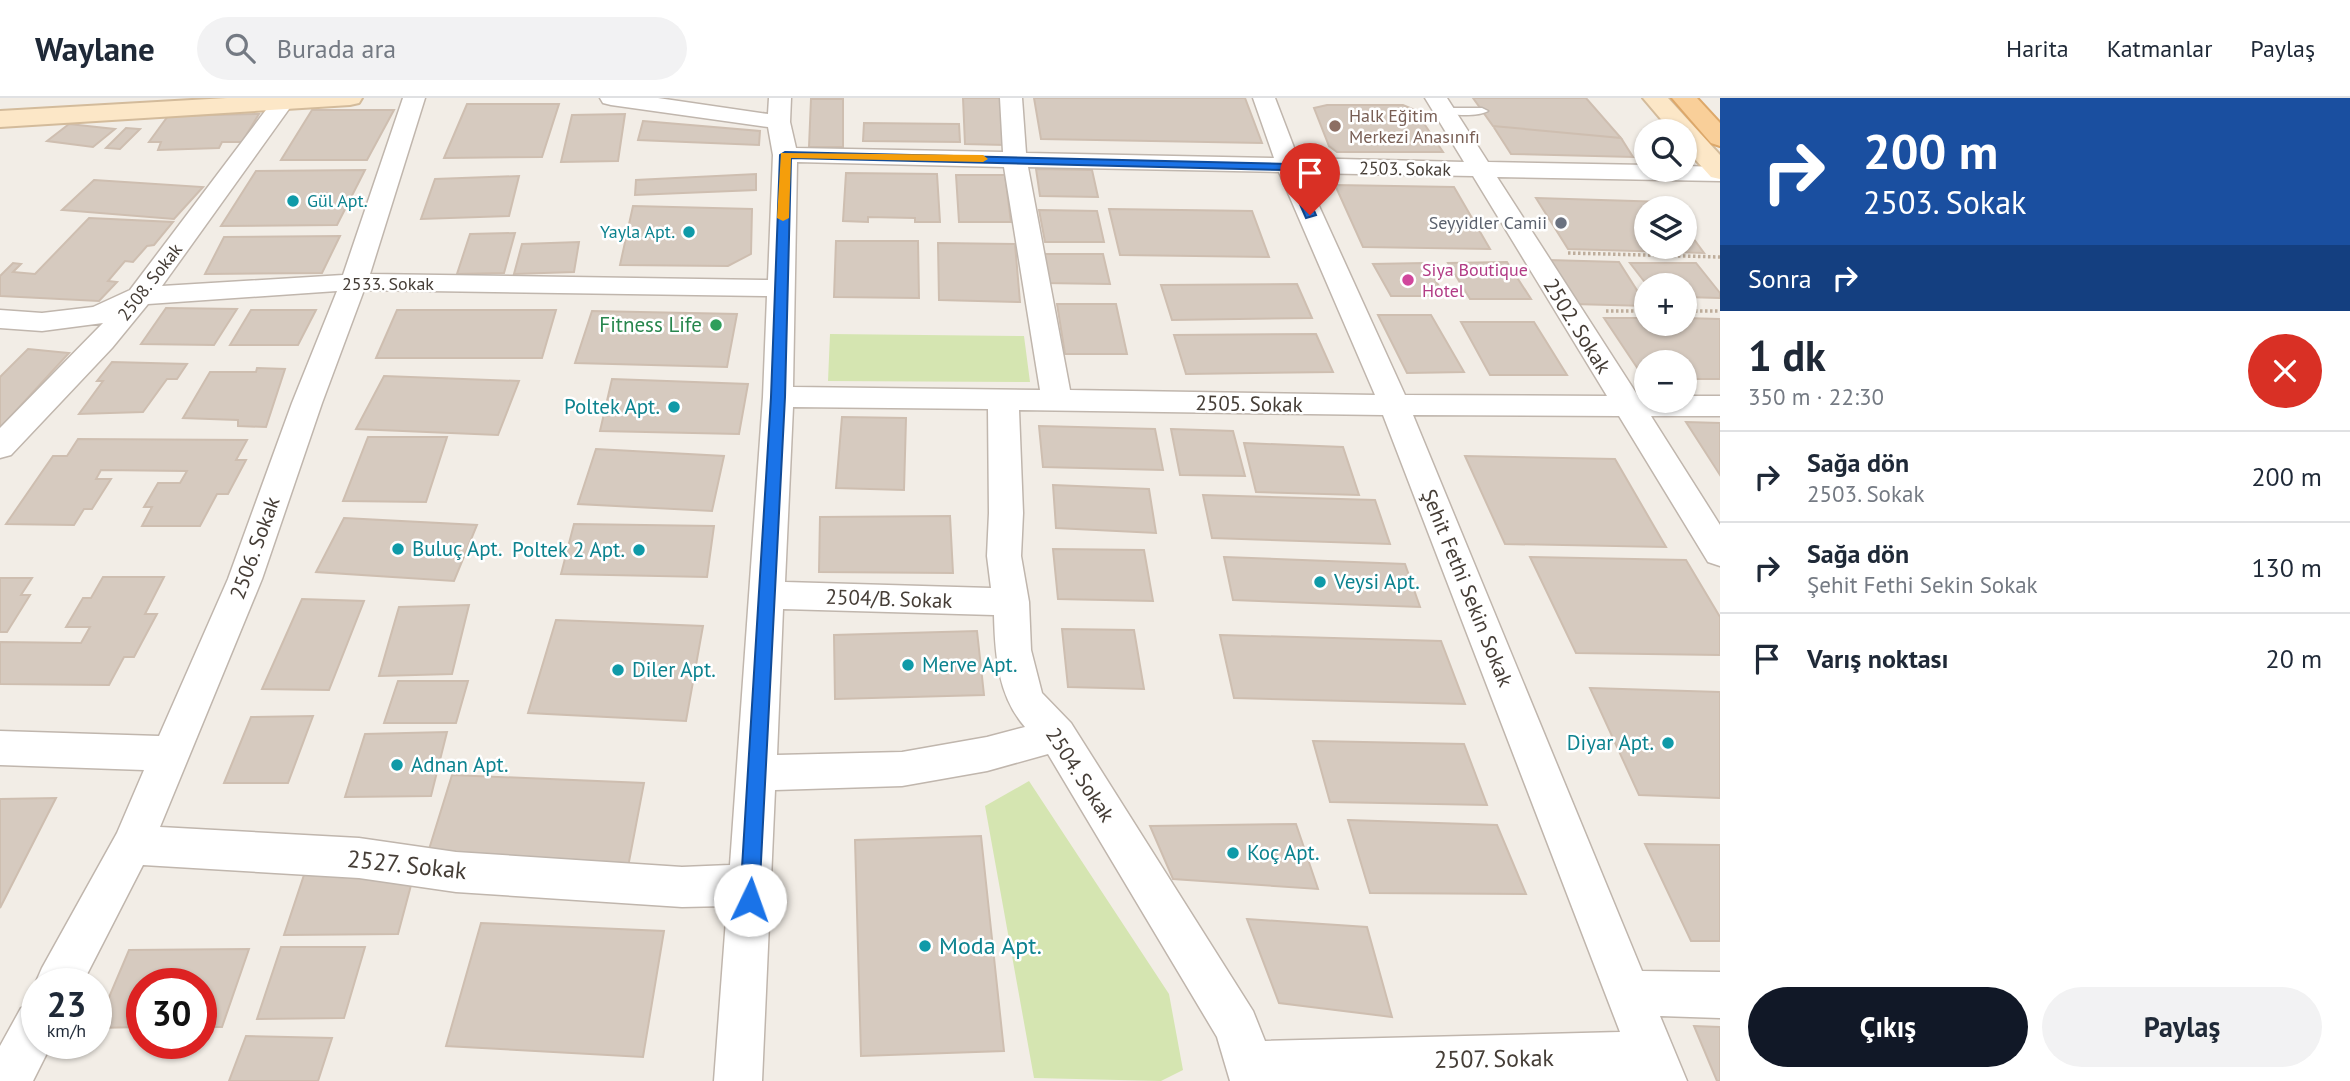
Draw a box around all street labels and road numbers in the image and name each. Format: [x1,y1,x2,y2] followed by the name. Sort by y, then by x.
[1359,156,1452,181] street label: 2503. Sokak
[112,238,187,325] street label: 2508. Sokak
[342,272,434,295] street label: 2533. Sokak
[1538,273,1617,378] street label: 2502. Sokak
[1195,389,1303,418] street label: 2505. Sokak
[1416,485,1519,690] street label: Şehit Fethi Sekin Sokak
[224,493,286,603] street label: 2506. Sokak
[825,583,953,614] street label: 2504/B. Sokak
[1040,722,1121,827] street label: 2504. Sokak
[346,843,469,886] street label: 2527. Sokak
[1434,1042,1555,1075] street label: 2507. Sokak

